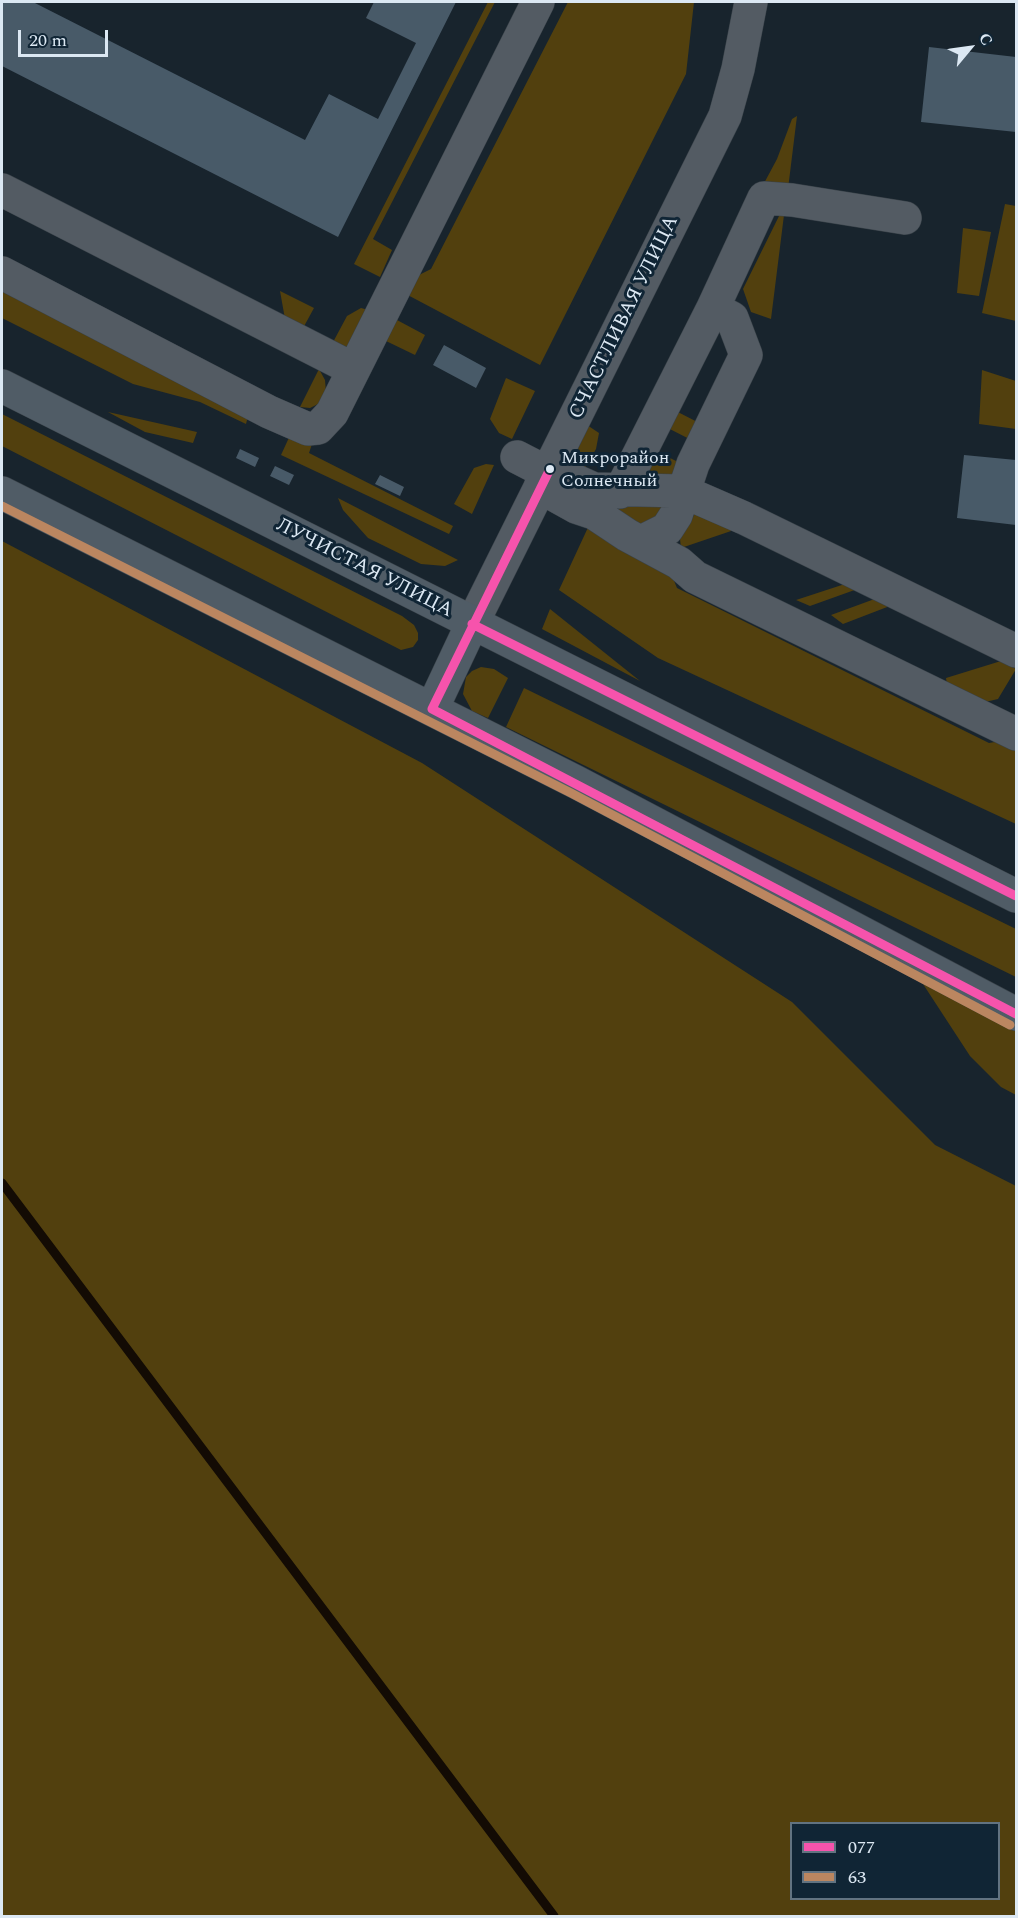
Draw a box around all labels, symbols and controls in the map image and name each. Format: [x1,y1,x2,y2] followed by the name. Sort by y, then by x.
[21,18,111,56] scale bar
[940,18,1000,78] north arrow
[29,27,67,54] text: 20 m
[972,28,999,50] text: С
[565,212,685,424] street label: СЧАСТЛИВАЯ УЛИЦА
[561,448,669,490] place label: Микрорайон Солнечный
[544,463,556,475] marker: Микрорайон Солнечный
[272,514,456,624] street label: ЛУЧИСТАЯ УЛИЦА
[790,1822,1000,1900] legend
[848,1834,875,1861] text: 077
[848,1864,866,1891] text: 63

